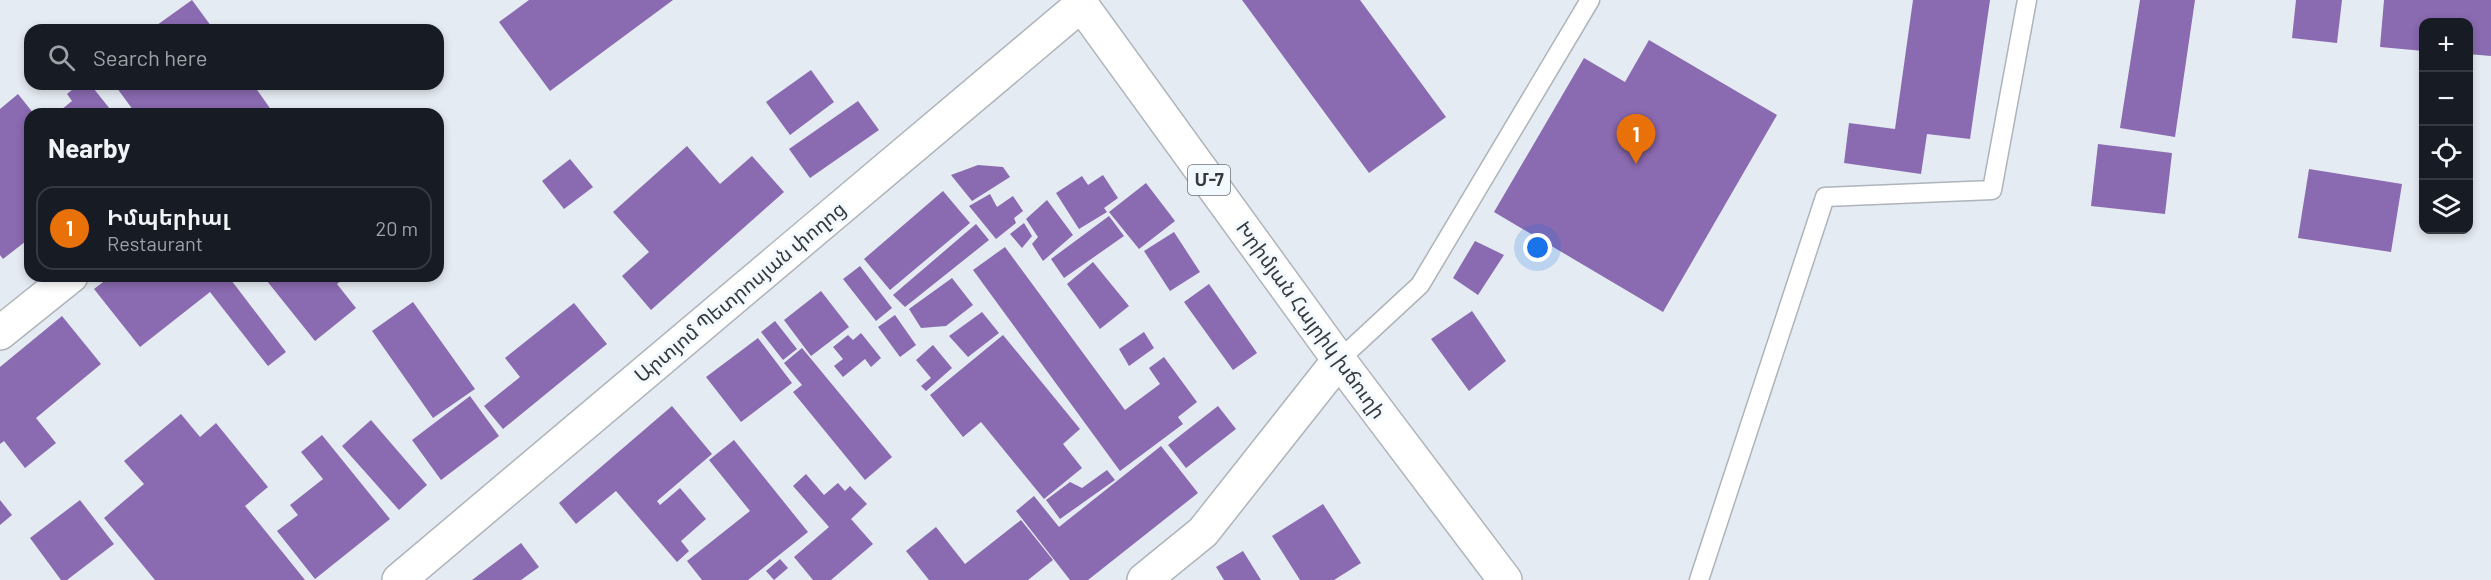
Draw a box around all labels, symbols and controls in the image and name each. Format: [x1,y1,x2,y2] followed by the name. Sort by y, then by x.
[2419,18,2473,234] map controls
[2419,18,2473,72] button: +
[24,24,444,90] search box
[45,41,78,74] icon: search
[93,44,207,70] text: Search here
[2419,72,2473,126] button: −
[1616,114,1656,164] pin: 1
[2419,126,2473,180] button: locate
[48,132,130,163] text: Nearby
[1188,165,1230,195] road number: Մ-7
[2419,180,2473,234] button: layers
[629,196,850,387] street label: Արտյոմ Պետրոսյան փողոց
[107,203,229,229] text: Իմպերիալ
[66,216,73,240] text: 1
[375,216,418,240] text: 20 m
[1231,216,1392,423] street label: Խրիմյան Հայրիկ խճուղի
[107,231,203,255] text: Restaurant
[1523,233,1552,262] your location

